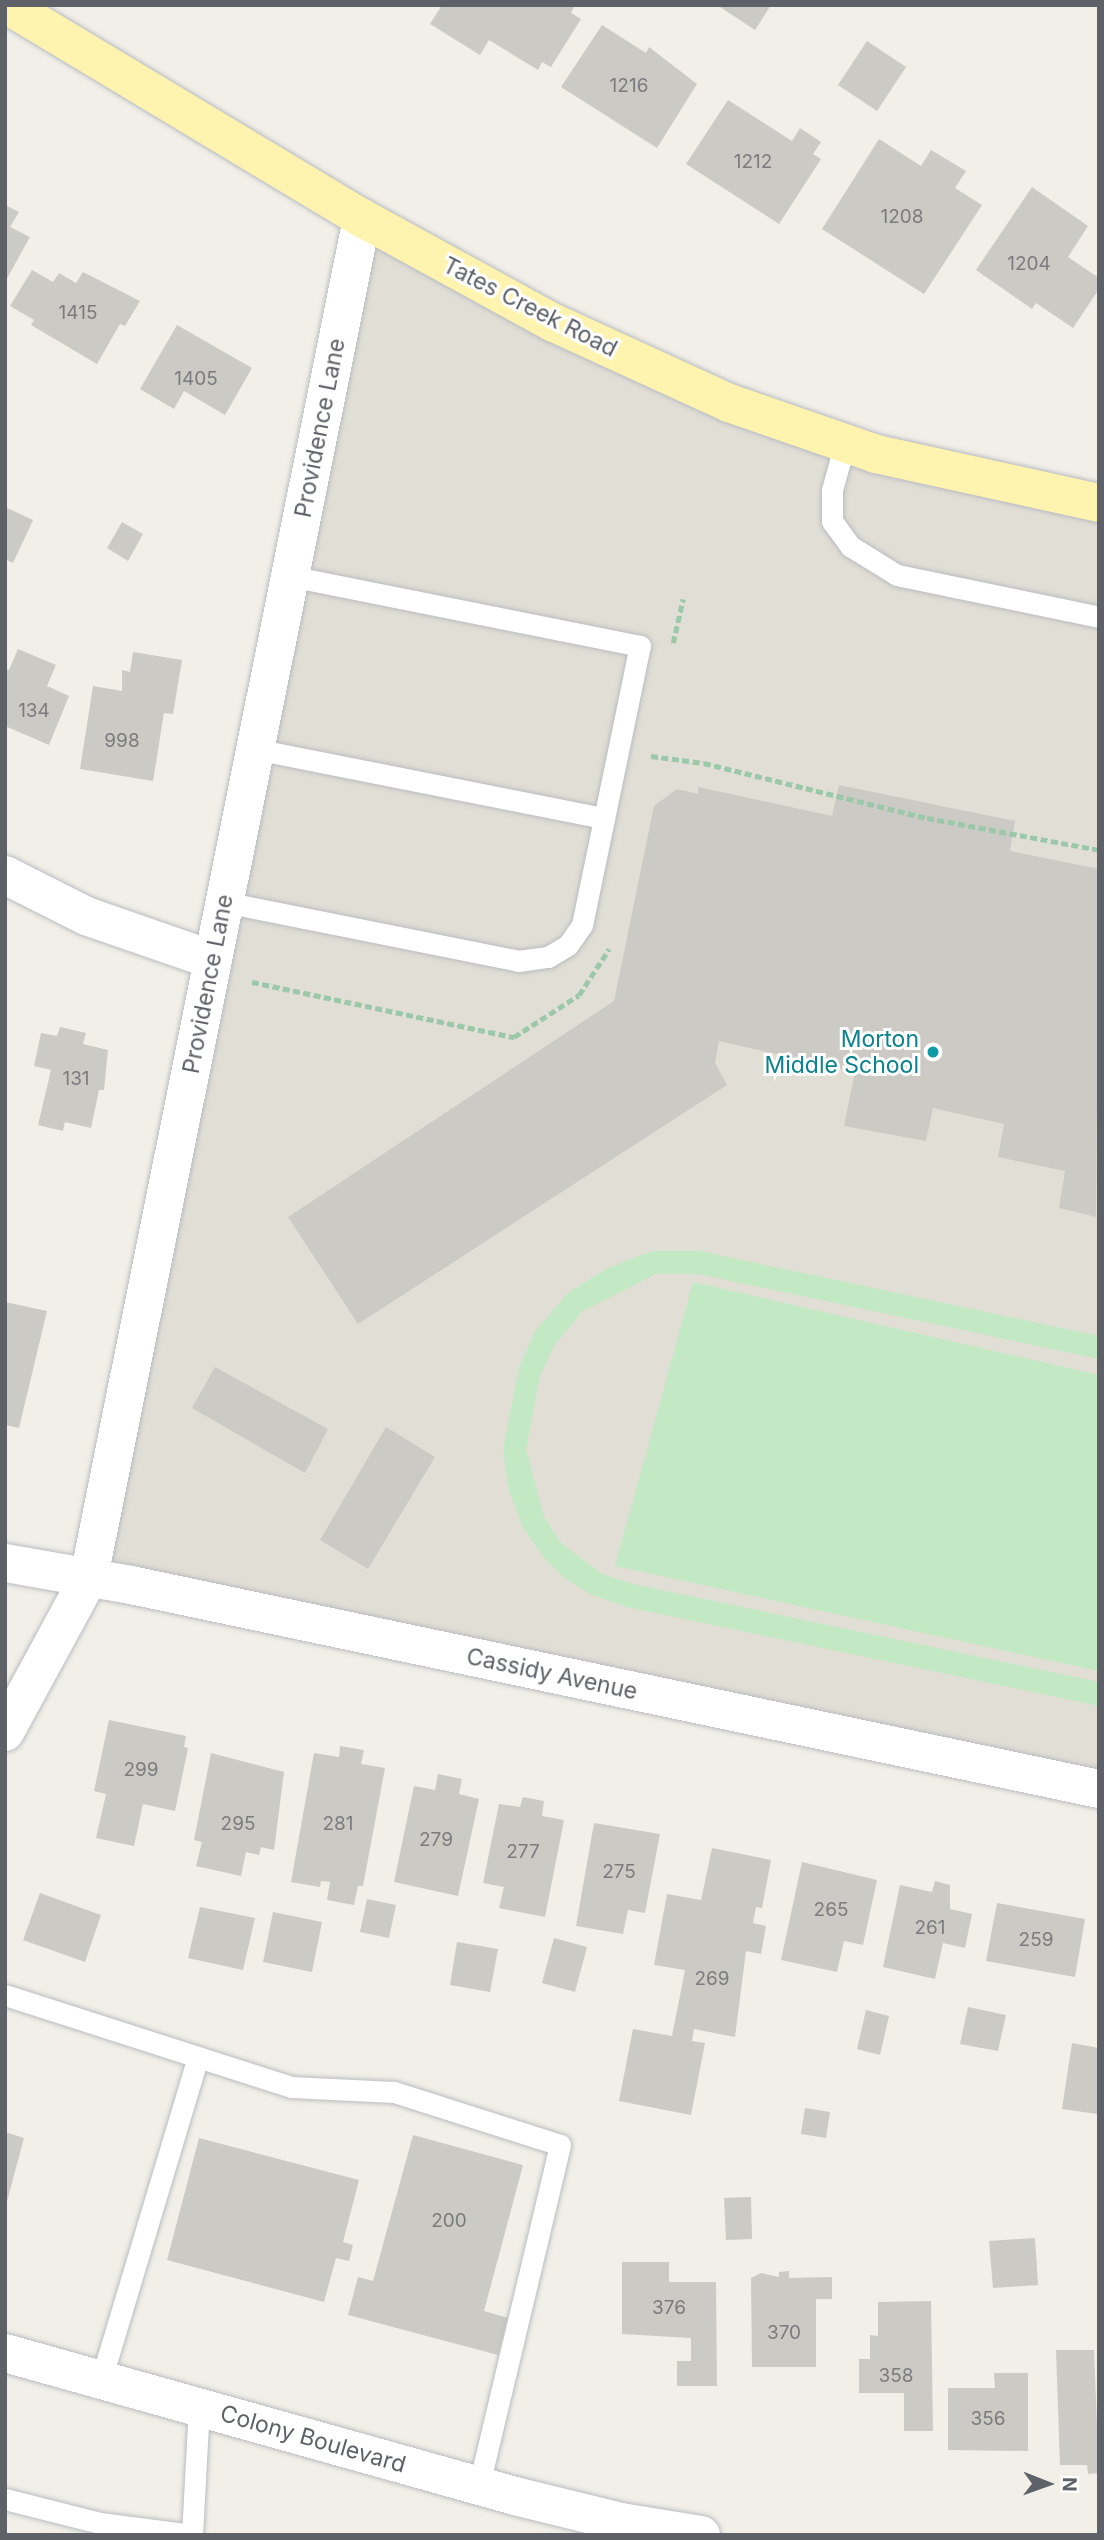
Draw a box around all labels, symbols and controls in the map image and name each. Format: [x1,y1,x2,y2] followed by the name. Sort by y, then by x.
[610,75,648,97] house number: 1216
[734,151,772,173] house number: 1212
[880,206,924,228] house number: 1208
[438,251,622,363] street label: Tates Creek Road
[1007,253,1051,275] house number: 1204
[59,302,97,324] house number: 1415
[289,336,351,520] street label: Providence Lane
[174,368,218,390] house number: 1405
[18,700,50,722] house number: 134
[104,730,140,752] house number: 998
[177,892,239,1076] street label: Providence Lane
[764,1025,919,1079] place label: Morton Middle School
[925,1044,941,1060] marker: Morton Middle School
[62,1068,90,1090] house number: 131
[464,1642,640,1706] street label: Cassidy Avenue
[123,1759,159,1781] house number: 299
[221,1813,255,1835] house number: 295
[322,1813,354,1835] house number: 281
[419,1829,453,1851] house number: 279
[506,1841,540,1863] house number: 277
[602,1861,636,1883] house number: 275
[814,1899,848,1921] house number: 265
[914,1917,946,1939] house number: 261
[1019,1929,1053,1951] house number: 259
[694,1968,730,1990] house number: 269
[431,2210,467,2232] house number: 200
[652,2297,686,2319] house number: 376
[767,2322,801,2344] house number: 370
[878,2365,914,2387] house number: 358
[217,2399,409,2479] street label: Colony Boulevard
[970,2408,1006,2430] house number: 356
[1013,2449,1083,2519] north arrow
[1058,2477,1081,2492] text: N

